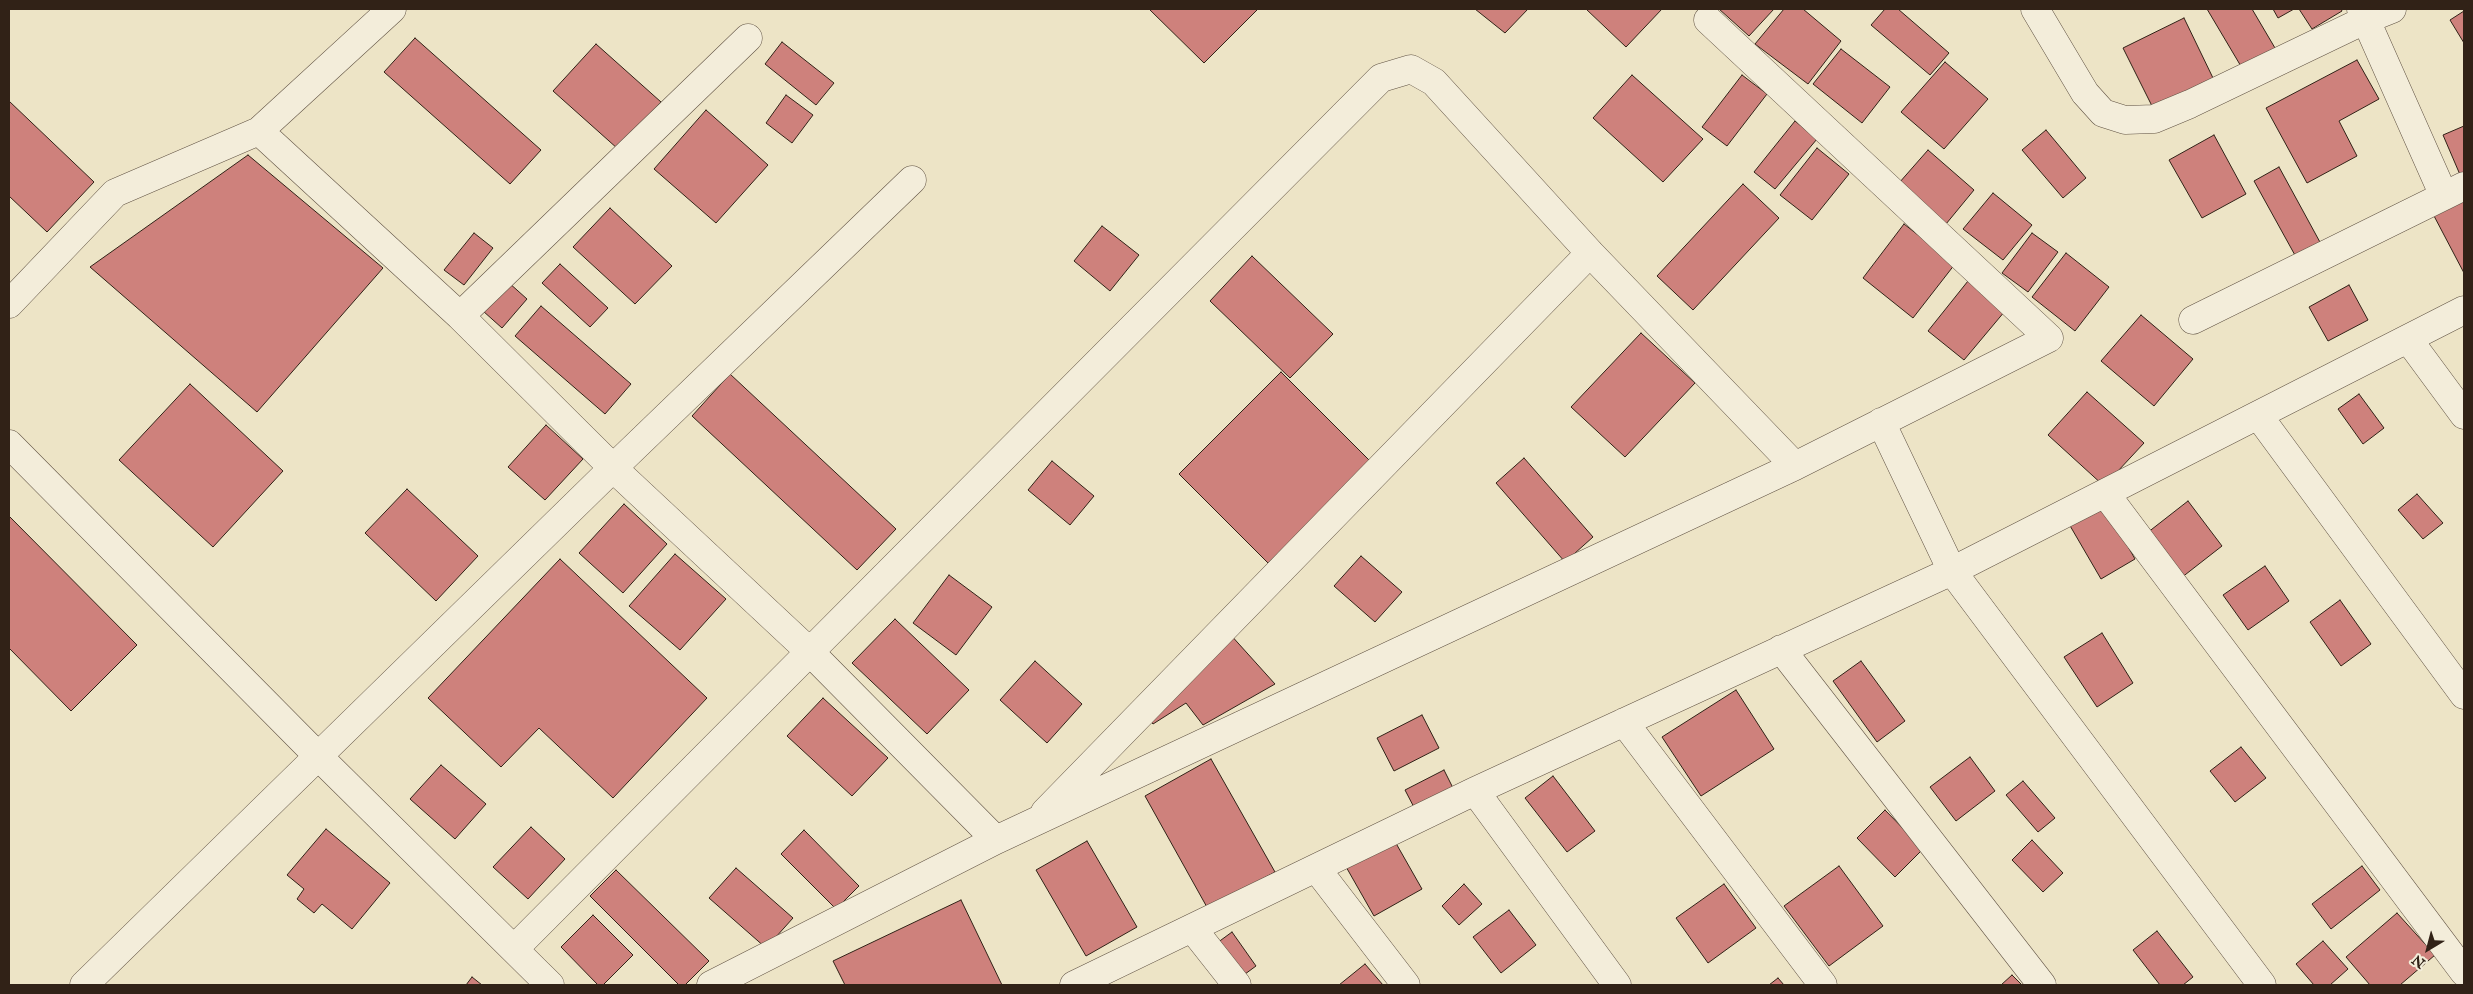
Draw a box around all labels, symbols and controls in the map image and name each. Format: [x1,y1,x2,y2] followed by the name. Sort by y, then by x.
[2403,924,2453,974] north arrow
[2409,950,2429,972] text: N

